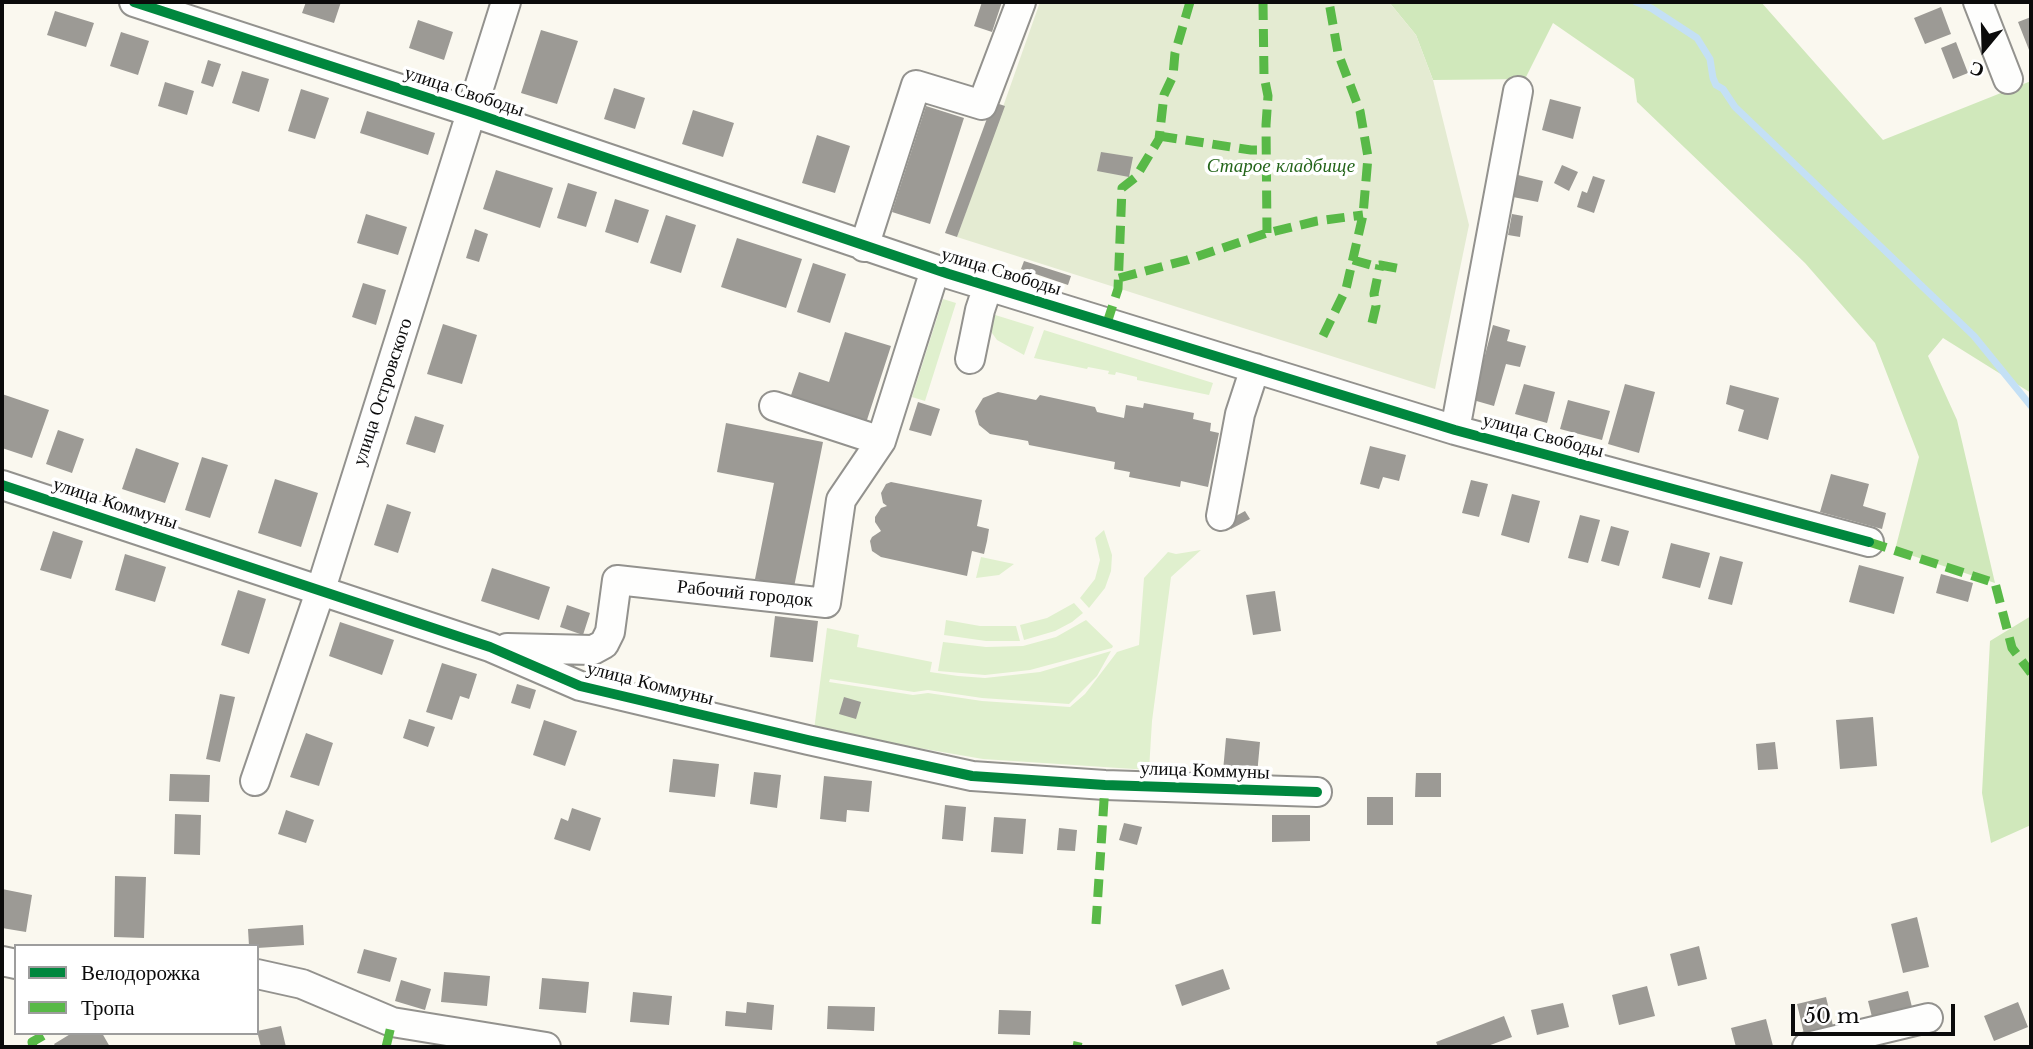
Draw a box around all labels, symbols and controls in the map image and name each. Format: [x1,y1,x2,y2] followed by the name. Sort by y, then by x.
[1949,14,2019,84] north arrow
[1967,56,1987,82] text: С
[401,62,527,122] street label: улица Свободы
[1207,156,1355,178] park label: Старое кладбище
[938,243,1064,301] street label: улица Свободы
[348,315,418,469] street label: улица Островского
[1480,409,1606,463] street label: улица Свободы
[50,473,180,535] street label: улица Коммуны
[676,576,814,612] street label: Рабочий городок
[584,657,716,711] street label: улица Коммуны
[1140,757,1270,785] street label: улица Коммуны
[14,944,259,1035] legend
[81,960,200,986] text: Велодорожка
[1795,990,1960,1034] scale bar
[81,995,135,1021] text: Тропа
[1804,1003,1859,1029] text: 50 m

